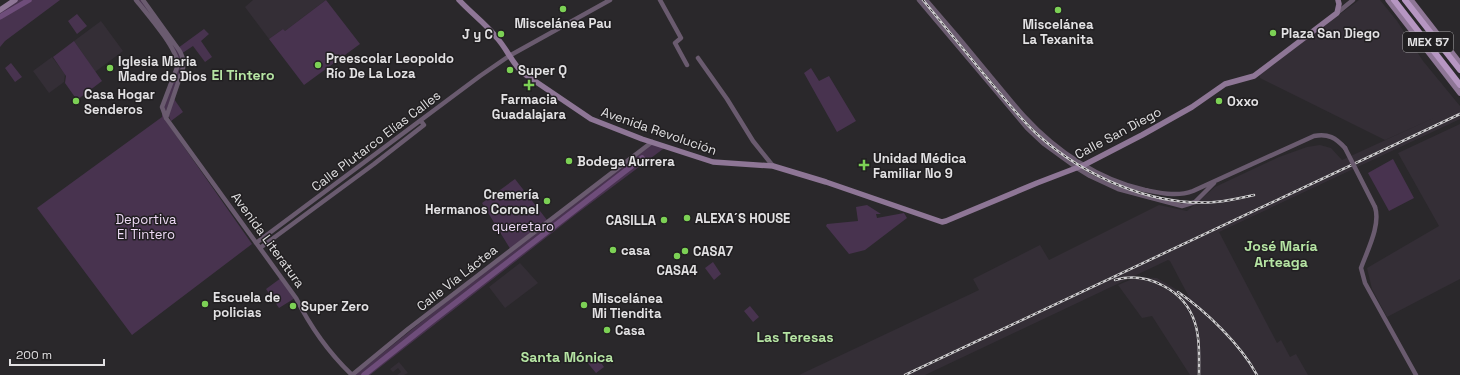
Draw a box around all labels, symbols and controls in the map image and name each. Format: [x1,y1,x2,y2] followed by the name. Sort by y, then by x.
[558,4,568,14] marker: Miscelánea Pau
[1053,5,1063,15] marker: Miscelánea La Texanita
[514,15,612,32] place label: Miscelánea Pau
[1023,16,1094,48] place label: Miscelánea La Texanita
[1281,25,1380,42] place label: Plaza San Diego
[462,26,493,43] place label: J y C
[1268,28,1278,38] marker: Plaza San Diego
[496,29,506,39] marker: J y C
[1403,32,1453,52] road number: MEX 57
[326,50,454,82] place label: Preescolar Leopoldo Río De La Loza
[118,53,207,85] place label: Iglesia Maria Madre de Dios
[313,60,323,70] marker: Preescolar Leopoldo Río De La Loza
[518,62,567,79] place label: Super Q
[105,63,115,73] marker: Iglesia Maria Madre de Dios
[505,65,515,75] marker: Super Q
[212,66,274,84] district label: El Tintero
[524,80,534,90] marker: Farmacia Guadalajara
[84,86,155,118] place label: Casa Hogar Senderos
[308,87,444,195] street label: Calle Plutarco Elías Calles
[492,91,567,123] place label: Farmacia Guadalajara
[1227,93,1259,110] place label: Oxxo
[71,96,81,106] marker: Casa Hogar Senderos
[1214,96,1224,106] marker: Oxxo
[599,103,719,159] street label: Avenida Revolución
[1072,103,1164,163] street label: Calle San Diego
[873,150,967,182] place label: Unidad Médica Familiar No 9
[577,153,675,170] place label: Bodega Aurrera
[564,156,574,166] marker: Bodega Aurrera
[858,159,870,171] marker: Unidad Médica Familiar No 9
[425,186,539,218] place label: Cremería Hermanos Coronel
[228,189,309,292] street label: Avenida Literatura
[542,196,552,206] marker: Cremería Hermanos Coronel
[695,210,790,227] place label: ALEXA´S HOUSE
[115,211,177,243] park label: Deportiva El Tintero
[606,212,657,229] place label: CASILLA
[682,213,692,223] marker: ALEXA´S HOUSE
[659,215,669,225] marker: CASILLA
[492,218,554,235] park label: queretaro
[1244,237,1318,271] district label: José María Arteaga
[413,241,501,315] street label: Calle Vía Láctea
[621,242,651,259] place label: casa
[693,243,733,260] place label: CASA7
[608,245,618,255] marker: casa
[680,246,690,256] marker: CASA7
[672,251,682,261] marker: CASA4
[657,262,697,279] place label: CASA4
[213,289,280,321] place label: Escuela de policias
[592,290,663,322] place label: Miscelánea Mi Tiendita
[301,298,369,315] place label: Super Zero
[200,299,210,309] marker: Escuela de policias
[579,300,589,310] marker: Miscelánea Mi Tiendita
[288,301,298,311] marker: Super Zero
[615,322,646,339] place label: Casa
[602,325,612,335] marker: Casa
[756,328,834,346] district label: Las Teresas
[10,341,104,367] scale bar
[16,347,52,363] text: 200 m
[521,348,613,366] district label: Santa Mónica

